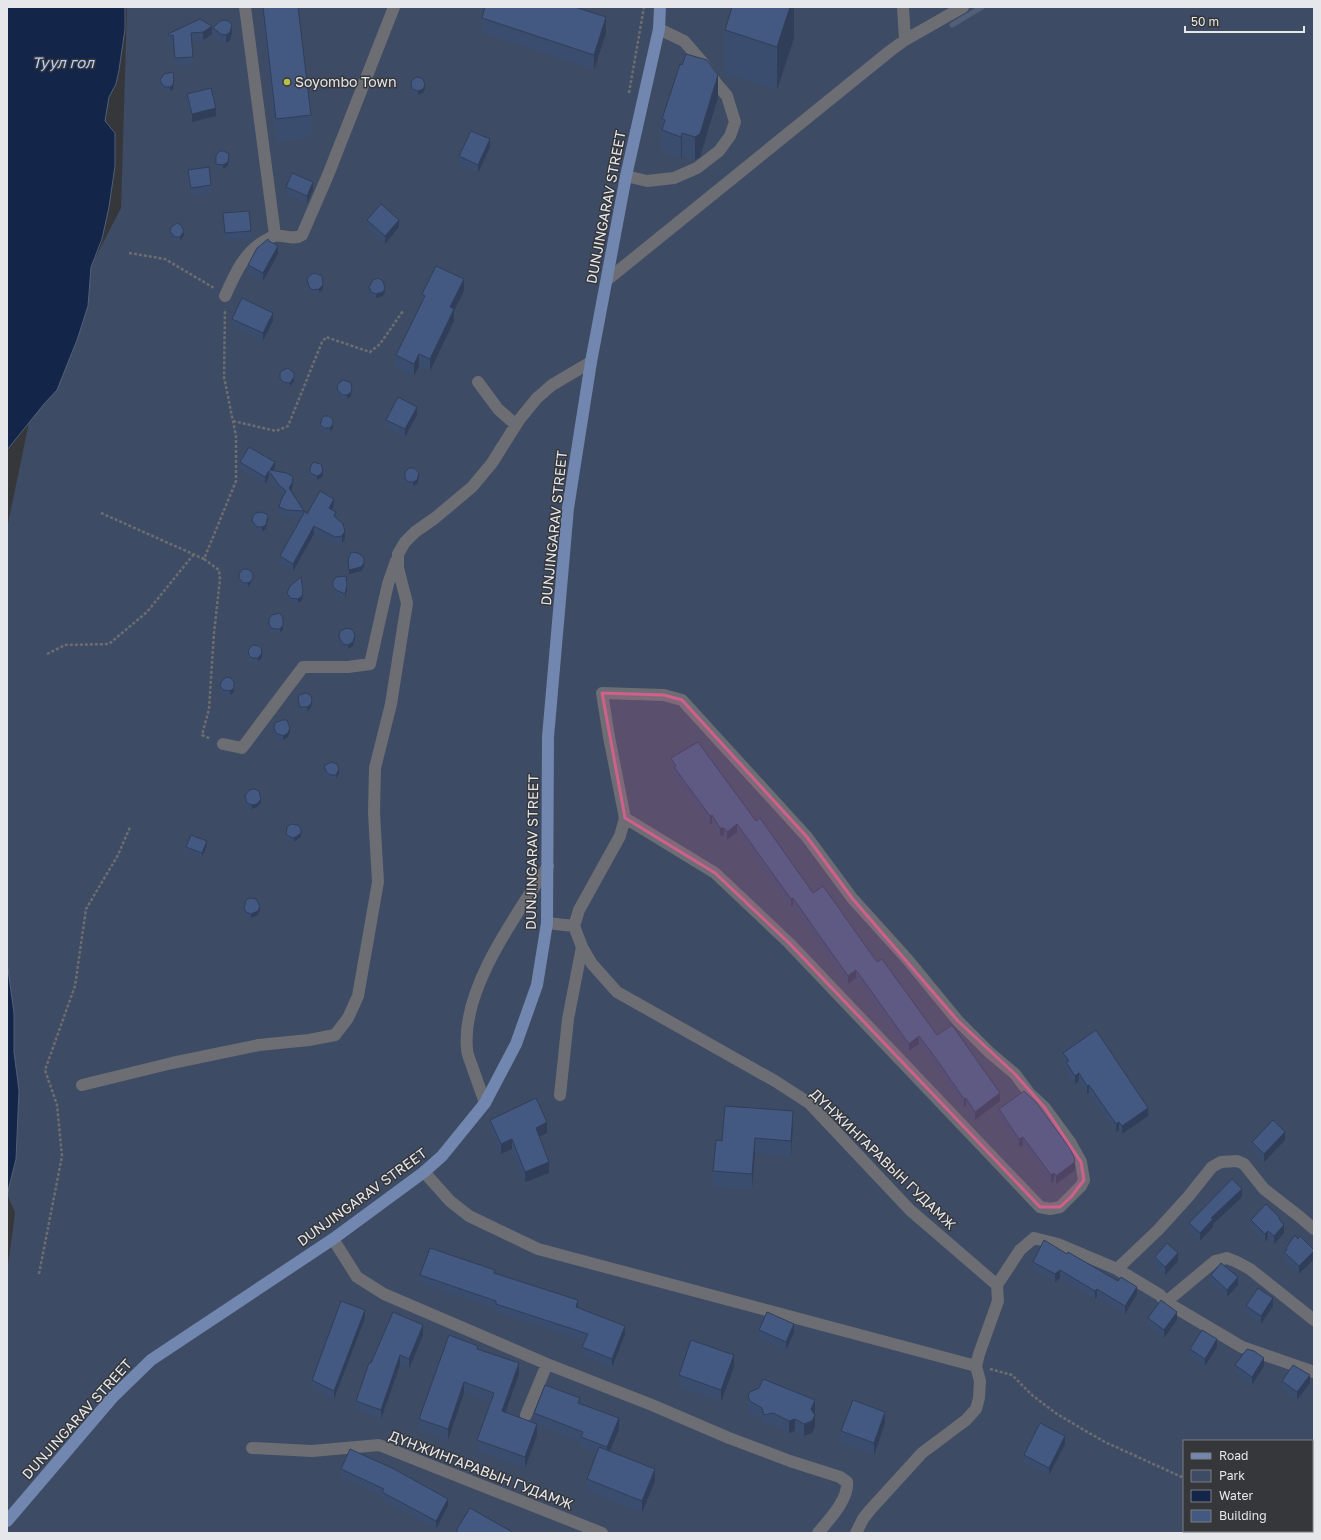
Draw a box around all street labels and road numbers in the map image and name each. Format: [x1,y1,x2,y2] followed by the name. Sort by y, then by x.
[582,128,629,285] street label: DUNJINGARAV STREET
[537,449,570,606] street label: DUNJINGARAV STREET
[522,774,541,930] street label: DUNJINGARAV STREET
[807,1085,960,1233] street label: ДҮНЖИНГАРАВЫН ГУДАМЖ
[294,1144,430,1249] street label: DUNJINGARAV STREET
[18,1355,135,1482] street label: DUNJINGARAV STREET
[387,1427,576,1513] street label: ДҮНЖИНГАРАВЫН ГУДАМЖ

